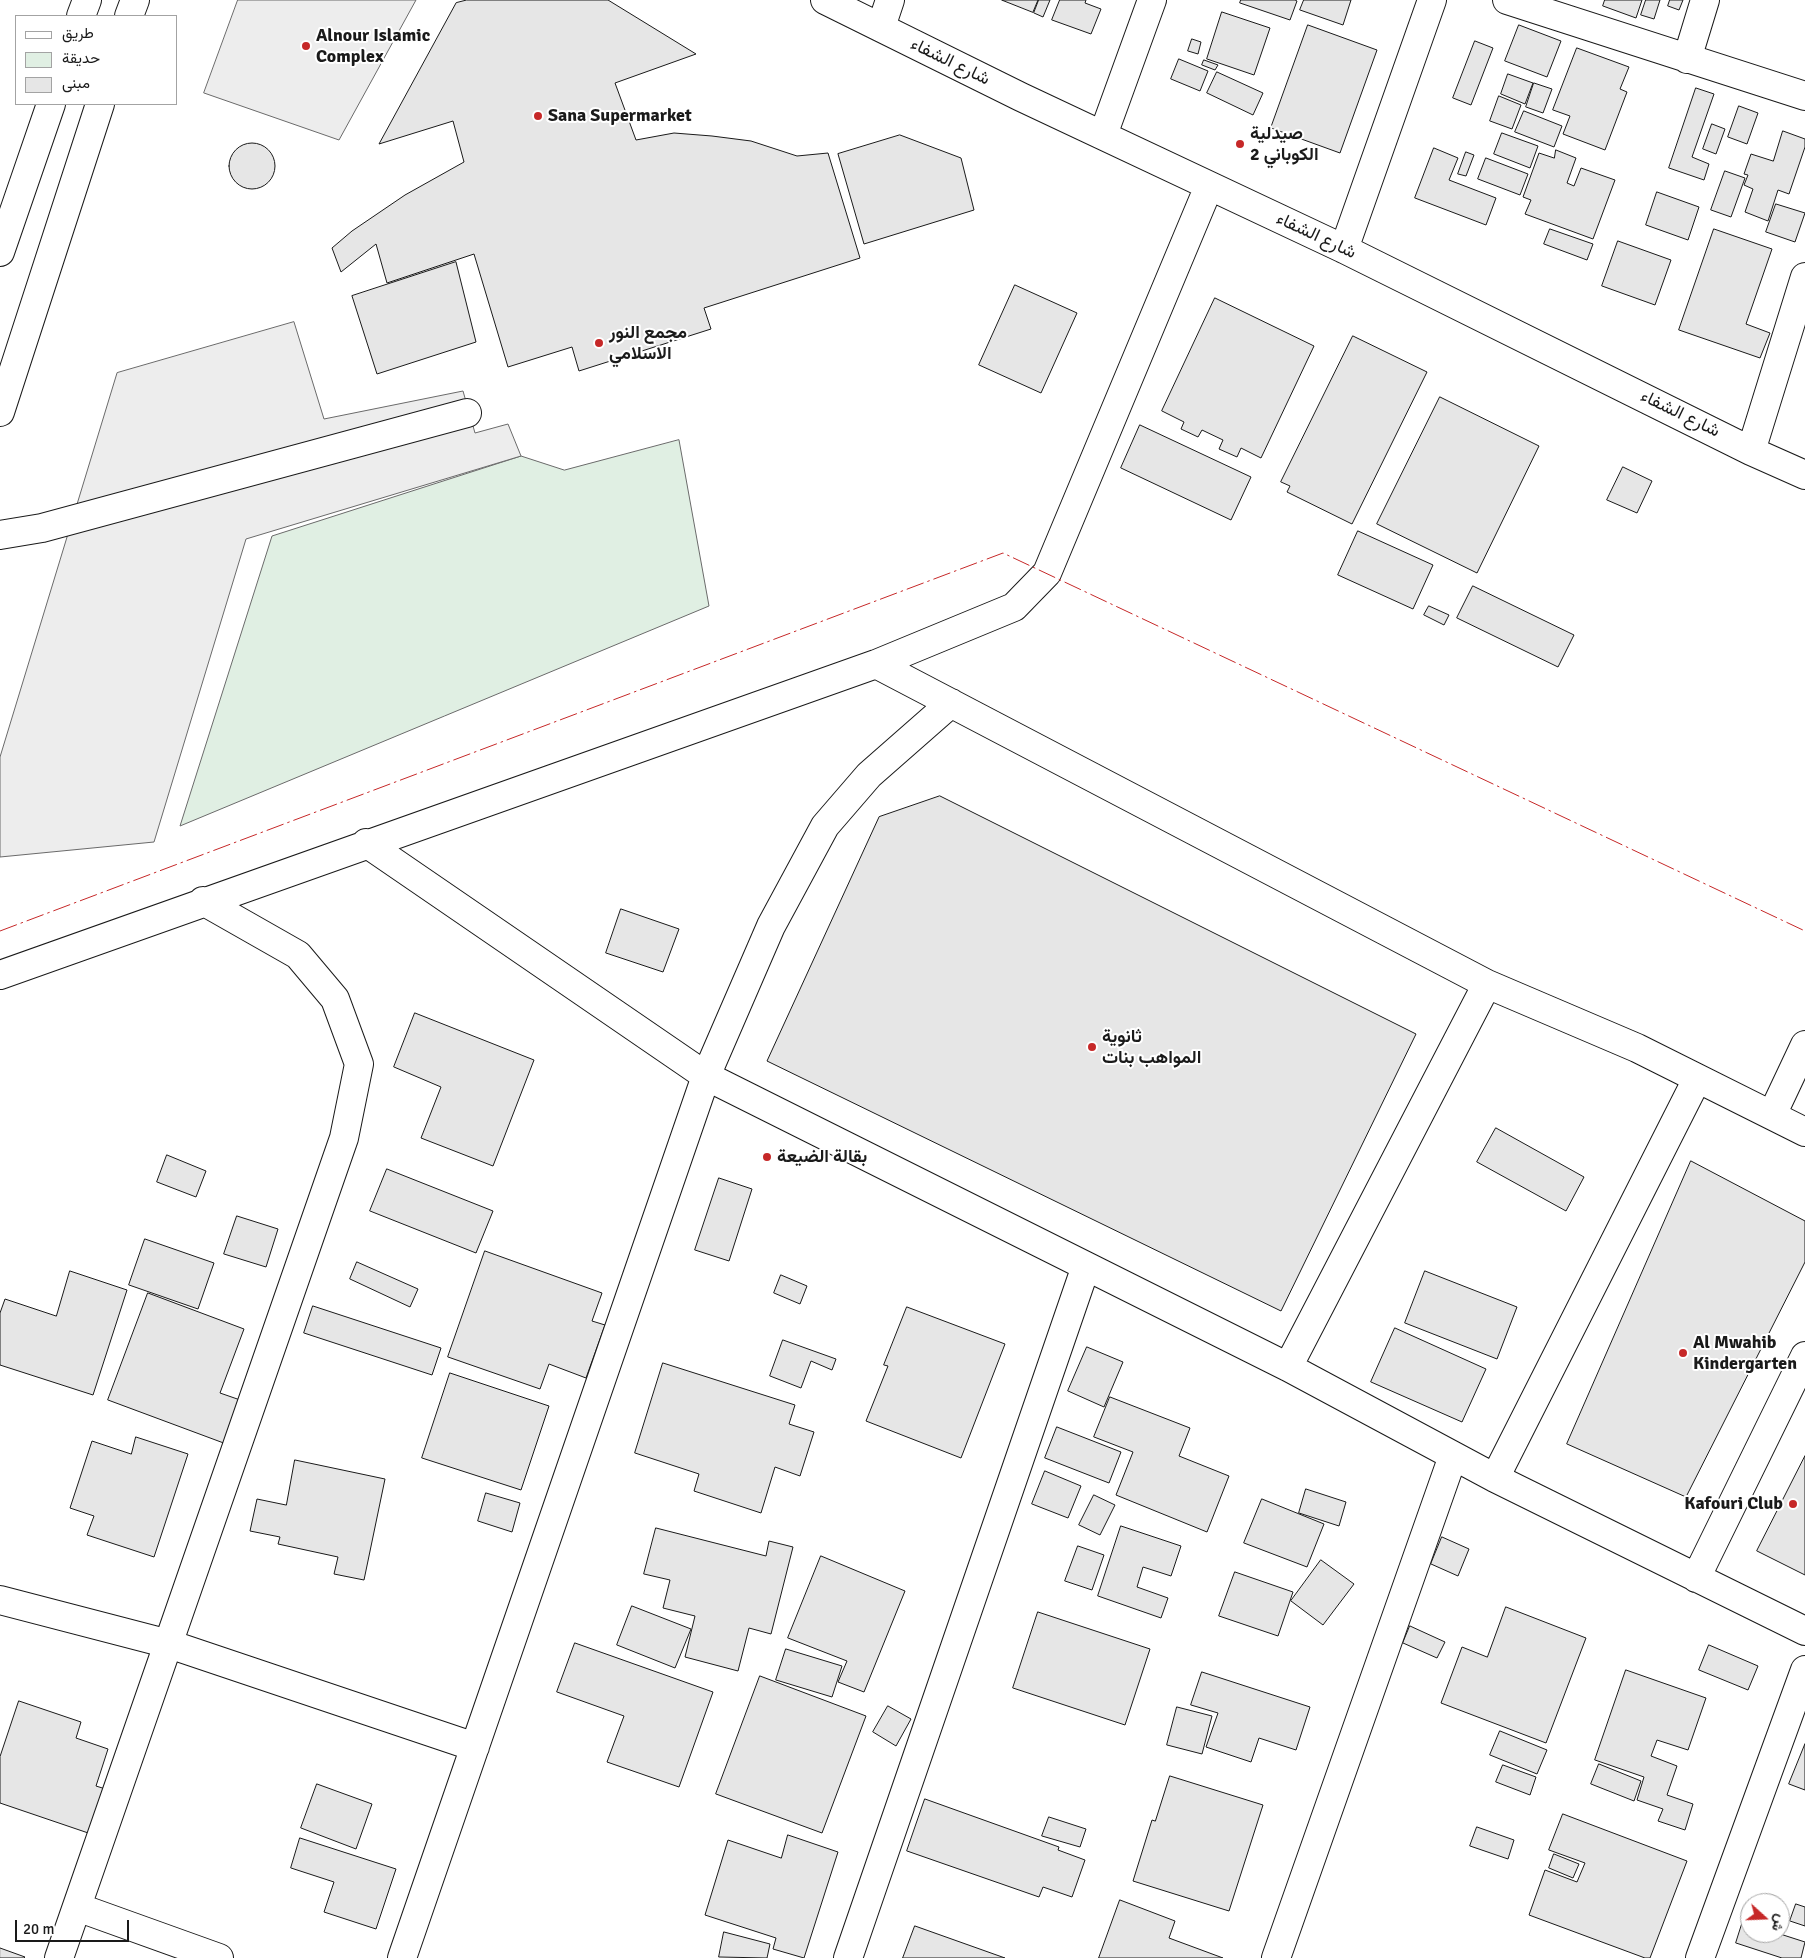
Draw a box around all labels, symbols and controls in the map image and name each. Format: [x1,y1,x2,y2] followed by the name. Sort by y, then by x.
[15,15,178,105] legend
[62,24,94,42] text: طريق
[316,25,430,68] place label: Alnour Islamic Complex
[907,34,993,90] street label: شارع الشفاء
[300,40,312,52] marker: Alnour Islamic Complex
[62,49,100,67] text: حديقة
[62,74,90,92] text: مبنى
[548,105,692,127] place label: Sana Supermarket
[532,110,544,122] marker: Sana Supermarket
[1250,123,1319,166] place label: صيدلية الكوباني 2
[1234,138,1246,150] marker: صيدلية الكوباني 2
[1273,208,1359,264] street label: شارع الشفاء
[609,322,687,364] place label: مجمع النور الاسلامي
[593,337,605,349] marker: مجمع النور الاسلامي
[1637,386,1723,442] street label: شارع الشفاء
[1102,1026,1201,1068] place label: ثانوية المواهب بنات
[1086,1041,1098,1053] marker: ثانوية المواهب بنات
[777,1146,867,1168] place label: بقالة الضيعة
[761,1151,773,1163] marker: بقالة الضيعة
[1693,1332,1797,1375] place label: Al Mwahib Kindergarten
[1677,1347,1689,1359] marker: Al Mwahib Kindergarten
[1684,1493,1783,1515] place label: Kafouri Club
[1787,1498,1799,1510] marker: Kafouri Club
[1740,1893,1790,1943] north arrow
[18,1910,131,1942] scale bar
[1768,1912,1789,1934] text: ش
[23,1920,54,1938] text: 20 m

